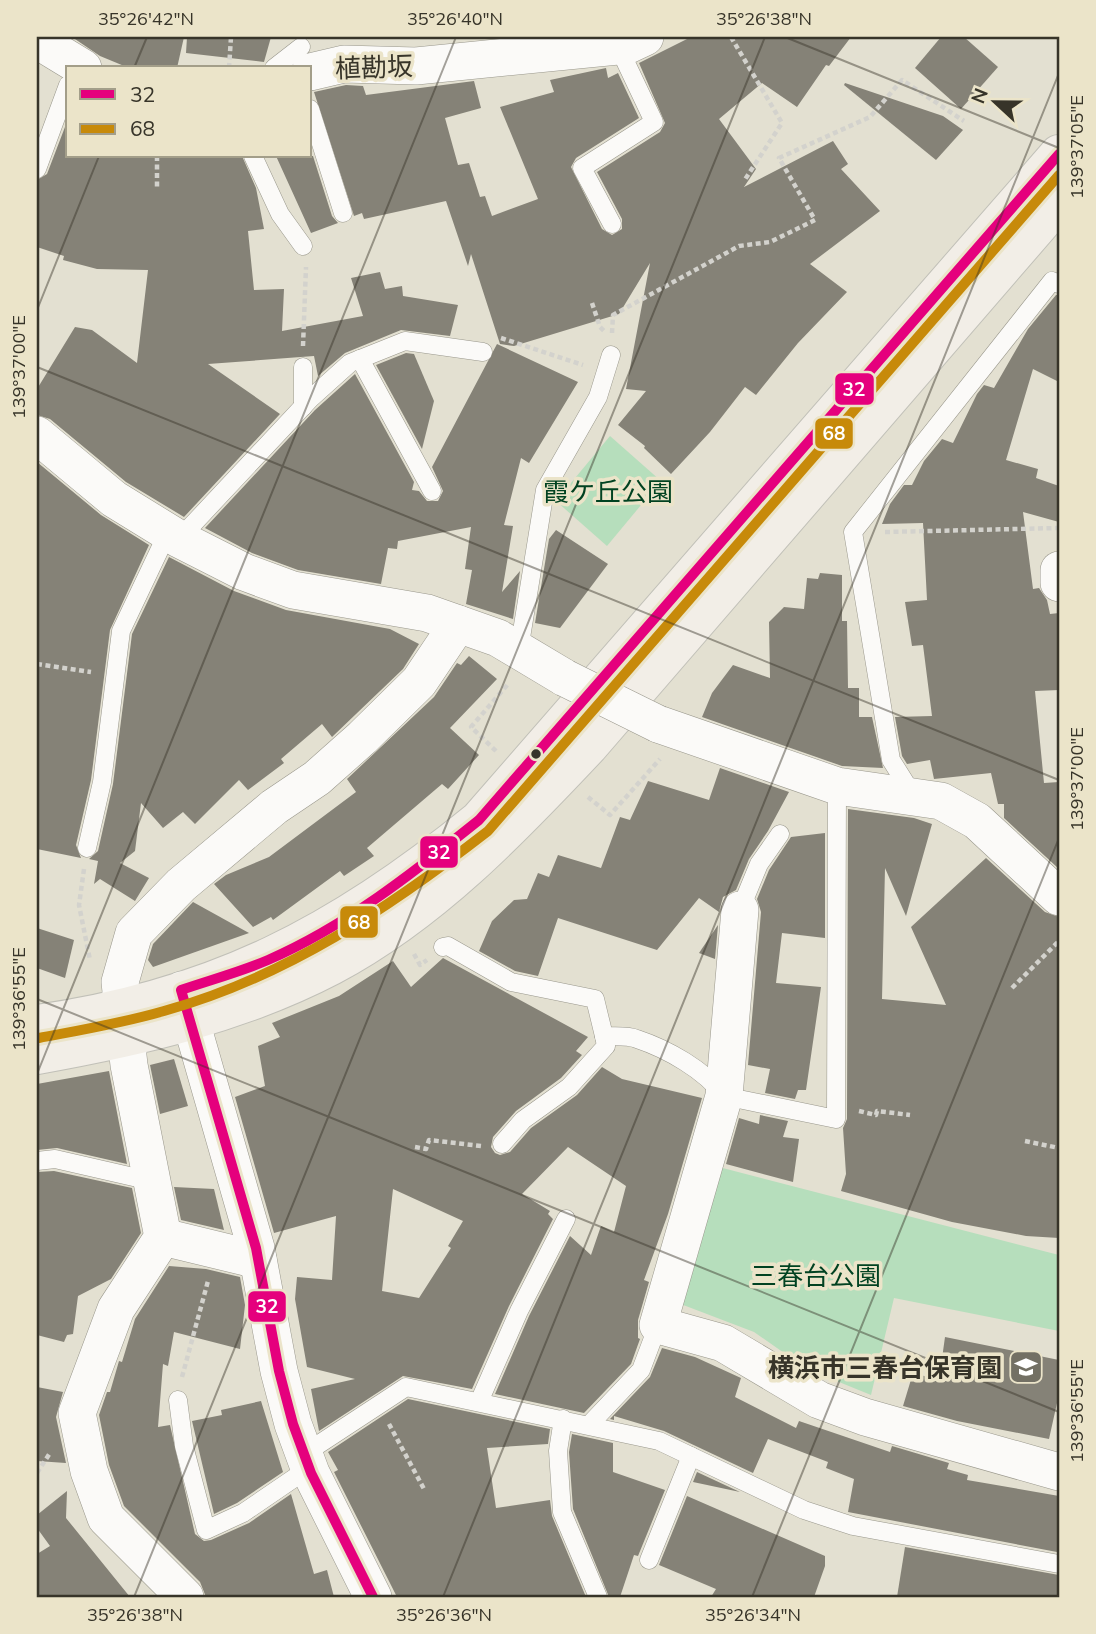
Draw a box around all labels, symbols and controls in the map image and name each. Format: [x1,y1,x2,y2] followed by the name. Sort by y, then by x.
[98,7,194,30] text: 35°26'42"N
[407,7,503,30] text: 35°26'40"N
[716,7,812,30] text: 35°26'38"N
[334,49,414,85] street label: 植勘坂
[66,66,312,158] legend
[960,66,1030,136] north arrow
[130,81,155,107] text: 32
[965,84,993,107] text: N
[1065,95,1088,199] text: 139°37'05"E
[130,115,155,141] text: 68
[7,315,30,419] text: 139°37'00"E
[834,372,875,406] line badge: 32
[843,377,865,401] text: 32
[814,417,854,450] line badge: 68
[823,421,845,445] text: 68
[543,475,673,508] park label: 霞ケ丘公園
[1065,727,1088,831] text: 139°37'00"E
[529,747,543,761] unlabelled marker
[419,835,459,869] line badge: 32
[428,840,450,864] text: 32
[339,905,379,939] line badge: 68
[348,910,370,934] text: 68
[7,947,30,1051] text: 139°36'55"E
[751,1259,881,1292] park label: 三春台公園
[247,1290,287,1323] line badge: 32
[256,1294,278,1318] text: 32
[1007,1348,1045,1386] school or university icon: 横浜市三春台保育園
[768,1351,1002,1384] place label: 横浜市三春台保育園
[1065,1359,1088,1463] text: 139°36'55"E
[87,1603,183,1626] text: 35°26'38"N
[396,1603,492,1626] text: 35°26'36"N
[705,1603,801,1626] text: 35°26'34"N

